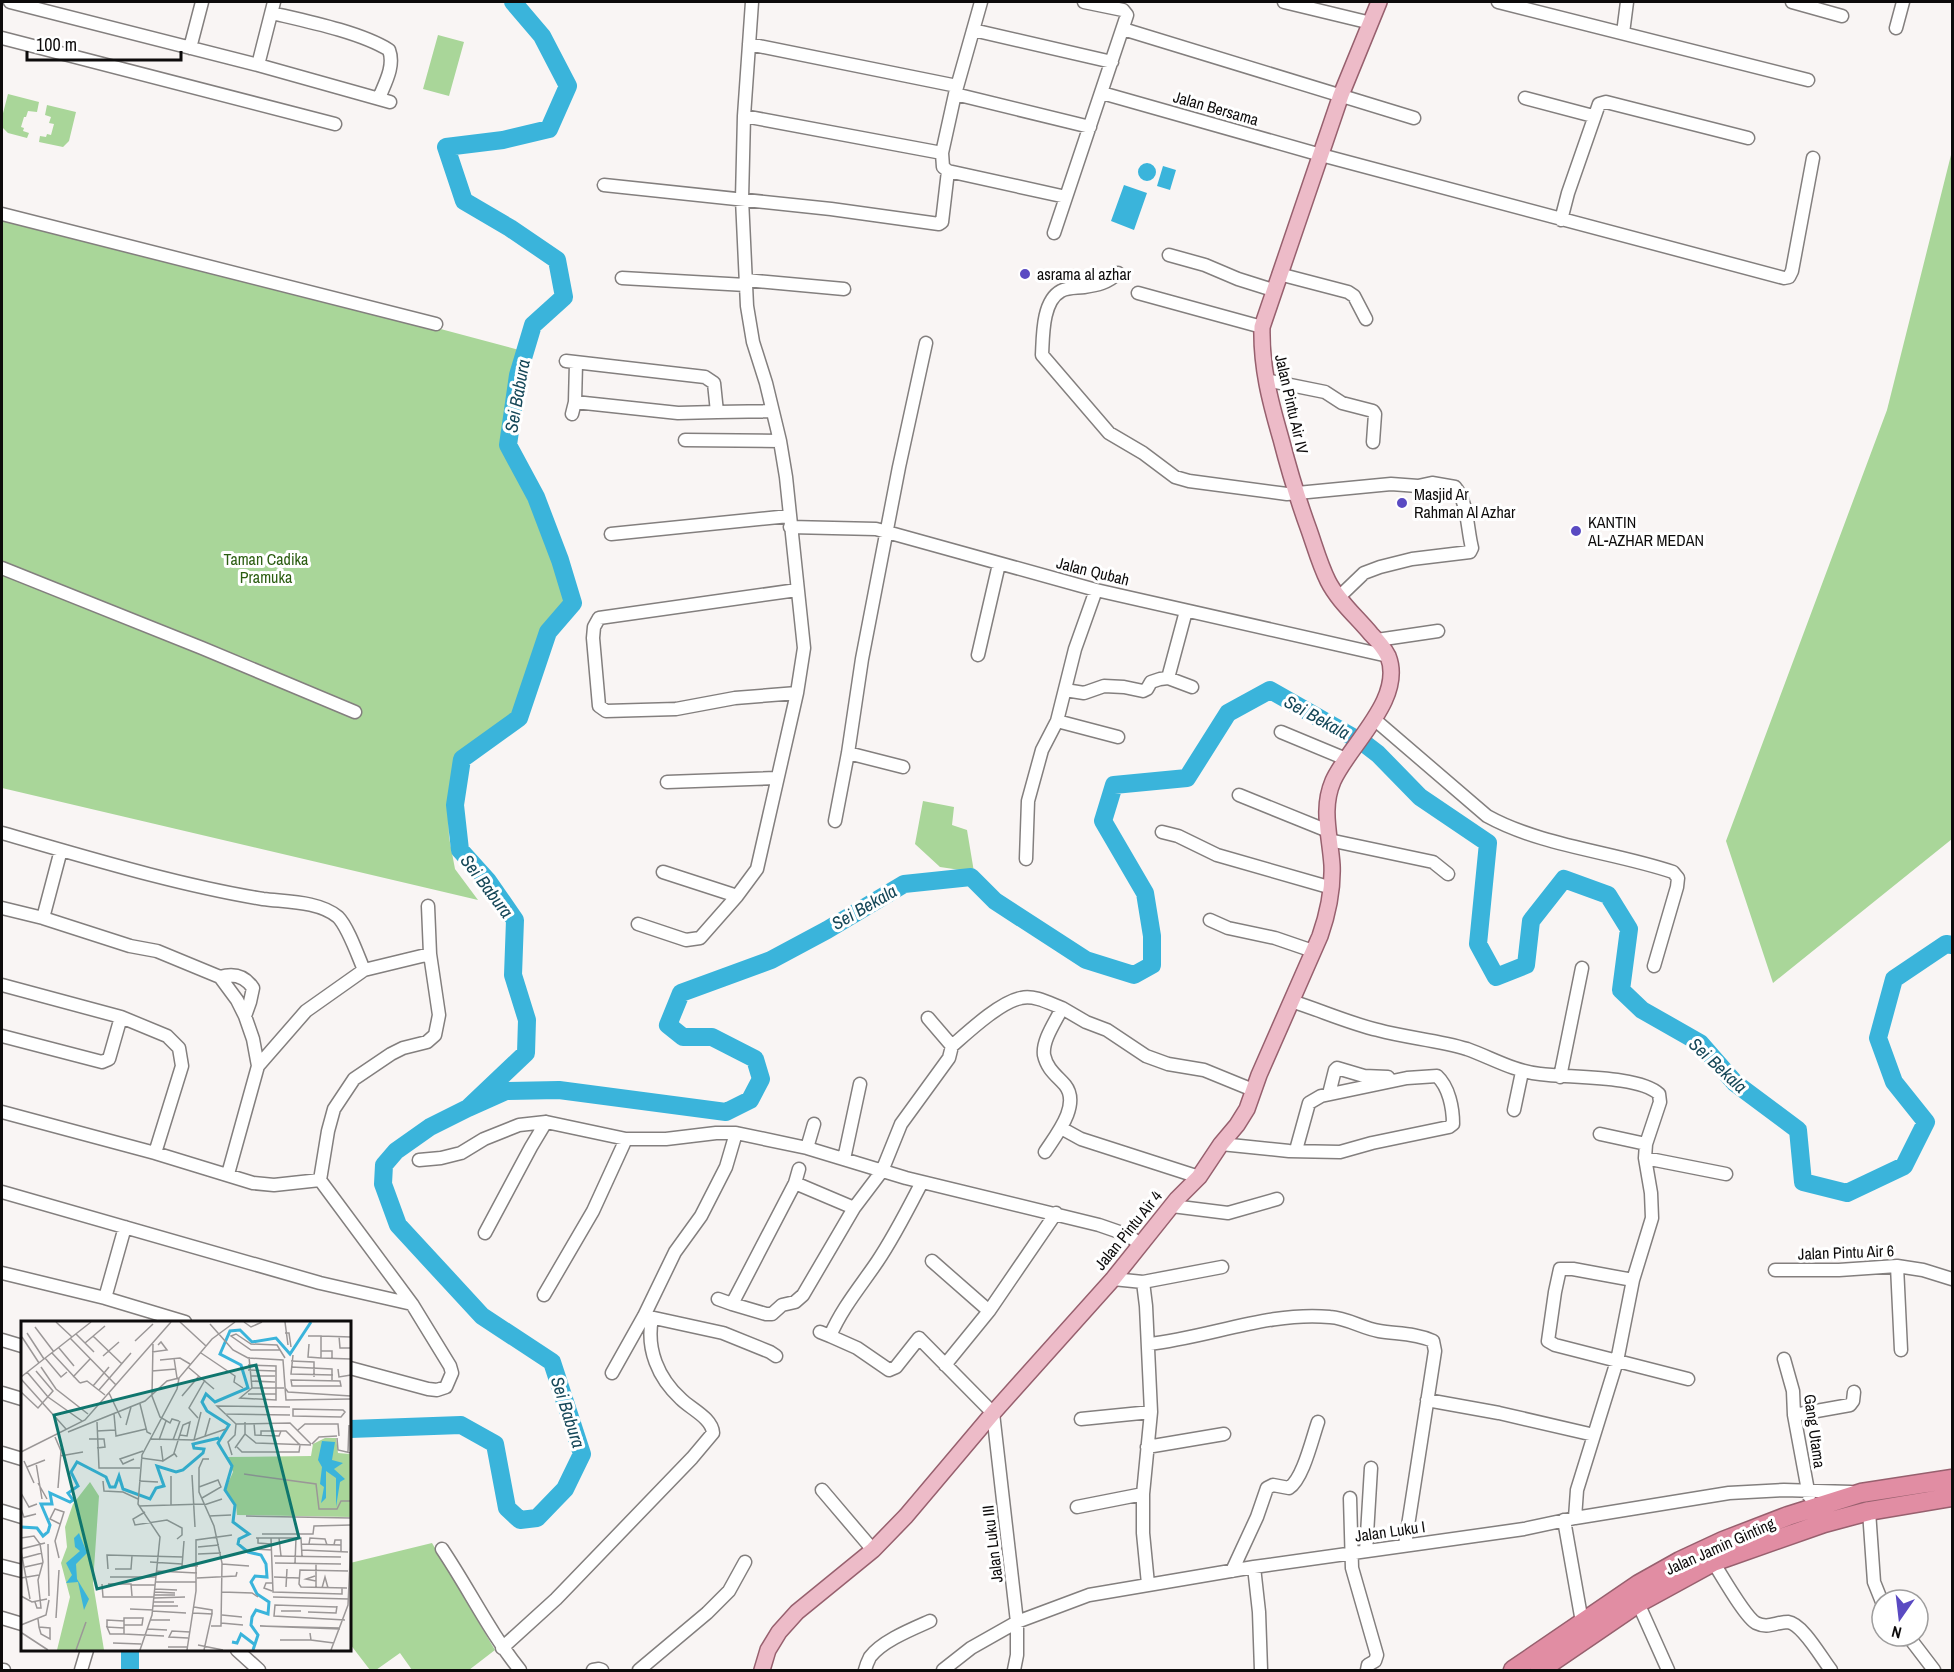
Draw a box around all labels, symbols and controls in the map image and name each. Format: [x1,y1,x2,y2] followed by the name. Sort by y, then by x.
[27,24,182,62] scale bar
[36,32,77,57] text: 100 m
[1171,85,1262,131] street label: Jalan Bersama
[1037,263,1132,285] place label: asrama al azhar
[1018,267,1032,281] marker: asrama al azhar
[1270,352,1314,456] street label: Jalan Pintu Air IV
[498,357,536,435] water label: Sei Babura
[1414,483,1516,523] place label: Masjid Ar Rahman Al Azhar
[1395,496,1409,510] marker: Masjid Ar Rahman Al Azhar
[1587,511,1704,551] place label: KANTIN AL-AZHAR MEDAN
[1569,524,1583,538] marker: KANTIN AL-AZHAR MEDAN
[224,548,309,588] park label: Taman Cadika Pramuka
[1054,551,1132,591] street label: Jalan Qubah
[1280,689,1354,745] water label: Sei Bekala
[455,849,519,923] water label: Sei Babura
[827,878,901,936] water label: Sei Bekala
[1683,1032,1753,1098] water label: Sei Bekala
[1089,1186,1167,1274] street label: Jalan Pintu Air 4
[1797,1239,1895,1265] street label: Jalan Pintu Air 6
[21,1321,351,1651] inset map
[545,1373,591,1451] water label: Sei Babura
[1799,1393,1831,1470] street label: Gang Utama
[976,1504,1008,1584] street label: Jalan Luku III
[1662,1512,1779,1580] street label: Jalan Jamin Ginting
[1353,1515,1427,1547] street label: Jalan Luku I
[1870,1588,1930,1648] north arrow
[1889,1621,1904,1644] text: N

